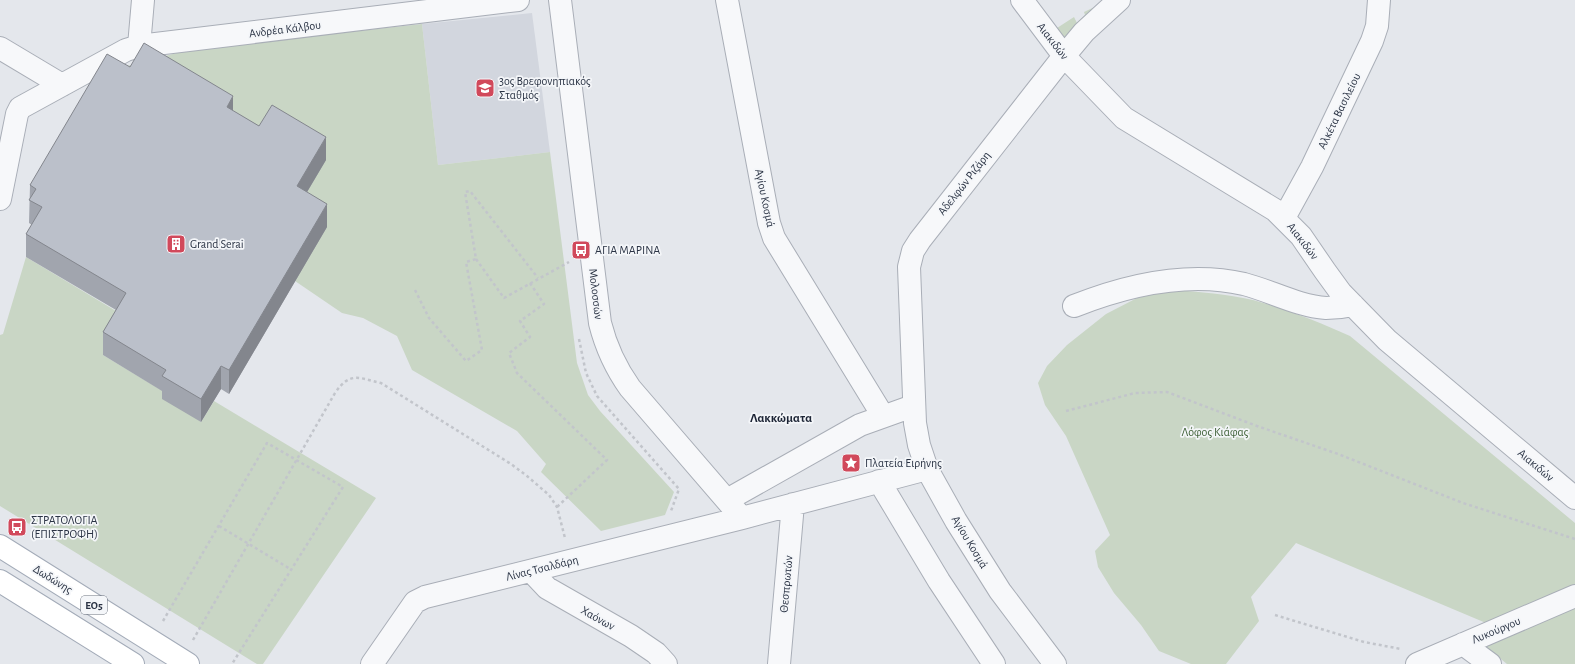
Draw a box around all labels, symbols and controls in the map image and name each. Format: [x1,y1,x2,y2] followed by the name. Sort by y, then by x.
[248,19,322,39] street label: Ανδρέα Κάλβου
[1035,20,1071,62] street label: Αιακιδών
[1315,71,1363,151] street label: Αλκέτα Βασιλείου
[499,75,591,102] place label: 3ος Βρεφονηπιακός Σταθμός
[474,77,496,99] school or university icon: 3ος Βρεφονηπιακός Σταθμός
[935,149,993,218] street label: Αδελφών Ριζάρη
[753,168,777,228] street label: Αγίου Κοσμά
[1285,220,1321,262] street label: Αιακιδών
[165,233,187,255] building icon: Grand Serai
[190,238,244,250] place label: Grand Serai
[570,239,592,261] bus stop icon: ΑΓΙΑ ΜΑΡΙΝΑ
[595,244,660,256] place label: ΑΓΙΑ ΜΑΡΙΝΑ
[587,268,605,320] street label: Μολοσσών
[750,412,812,425] district label: Λακκώματα
[1182,426,1249,439] park label: Λόφος Κιάφας
[1516,447,1556,483] street label: Αιακιδών
[840,452,862,474] place icon: Πλατεία Ειρήνης
[865,457,942,470] place label: Πλατεία Ειρήνης
[950,513,990,571] street label: Αγίου Κοσμά
[31,514,98,540] place label: ΣΤΡΑΤΟΛΟΓΙΑ (ΕΠΙΣΤΡΟΦΗ)
[6,516,28,538] bus stop icon: ΣΤΡΑΤΟΛΟΓΙΑ (ΕΠΙΣΤΡΟΦΗ)
[505,553,580,584] street label: Λίνας Τσαλδάρη
[778,555,794,613] street label: Θεσπρωτών
[31,562,75,597] street label: Δωδώνης
[81,596,107,614] road number: ΕΟ5
[579,604,617,632] street label: Χαόνων
[1470,614,1522,646] street label: Λυκούργου

